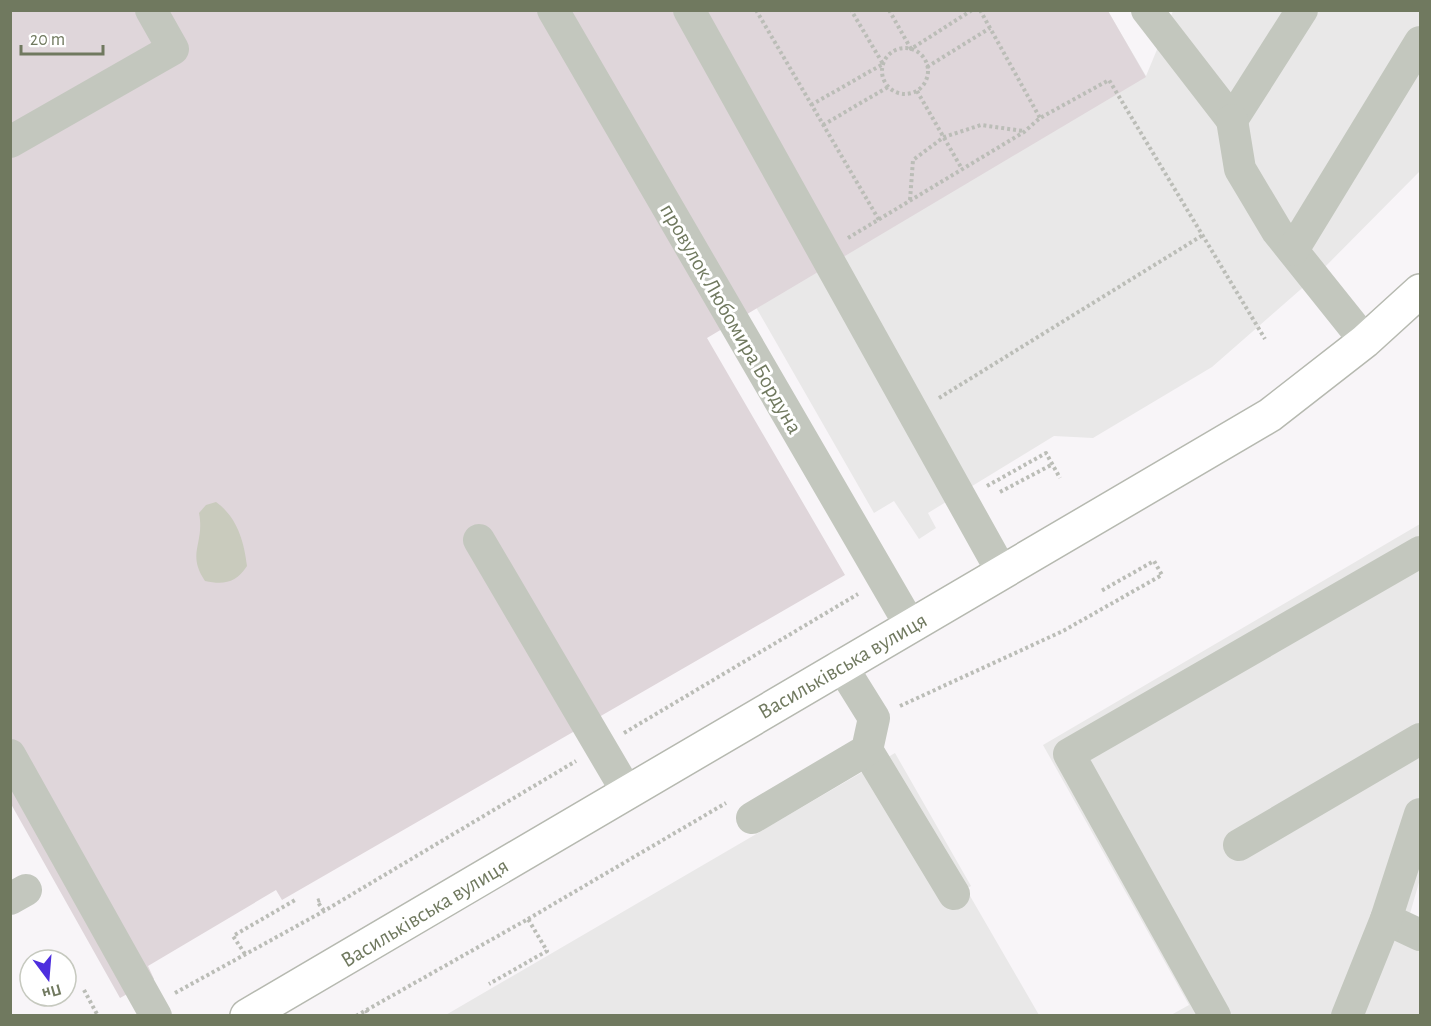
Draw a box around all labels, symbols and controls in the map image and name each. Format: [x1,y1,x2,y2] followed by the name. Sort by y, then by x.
[21,18,104,56] scale bar
[30,31,65,49] text: 20 m
[656,200,806,437] street label: провулок Любомира Бордуна
[754,609,931,723] street label: Васильківська вулиця
[337,854,512,972] street label: Васильківська вулиця
[18,948,78,1008] north arrow
[40,981,63,1002] text: Пн

